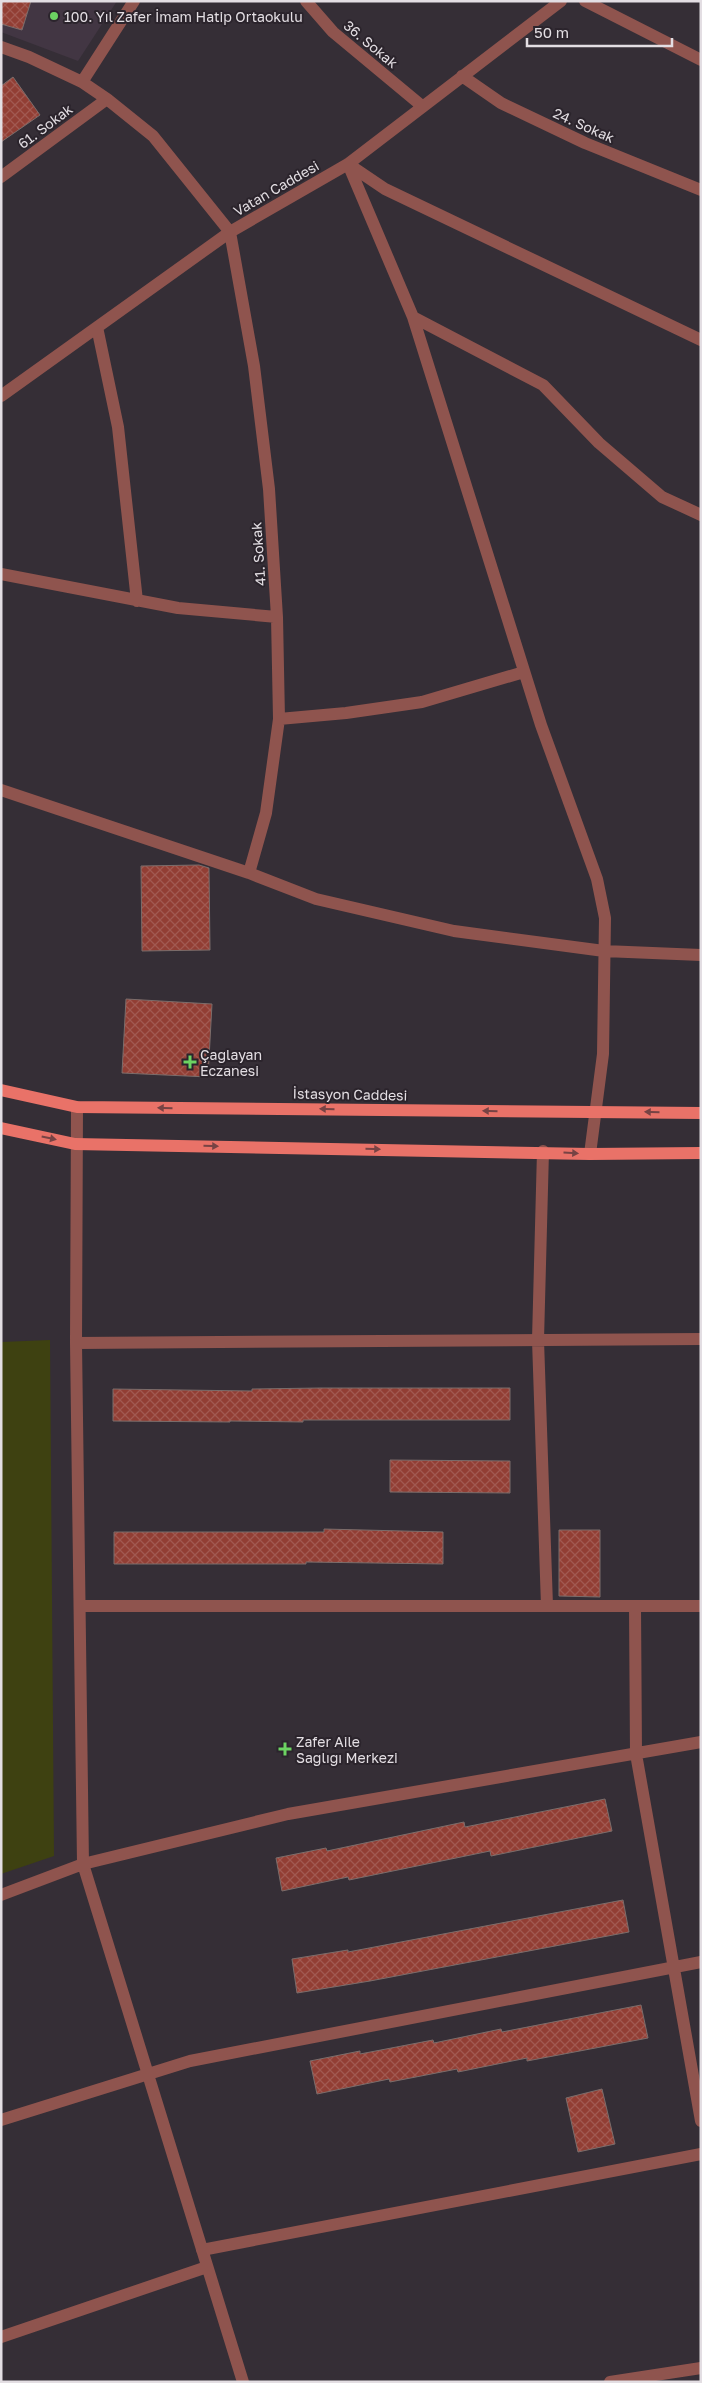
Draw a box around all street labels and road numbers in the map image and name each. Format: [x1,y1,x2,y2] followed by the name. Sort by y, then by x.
[341,16,402,72] street label: 36. Sokak
[14,100,76,152] street label: 61. Sokak
[551,104,617,146] street label: 24. Sokak
[230,157,322,219] street label: Vatan Caddesi
[247,521,269,587] street label: 41. Sokak
[292,1084,408,1104] street label: İstasyon Caddesi

